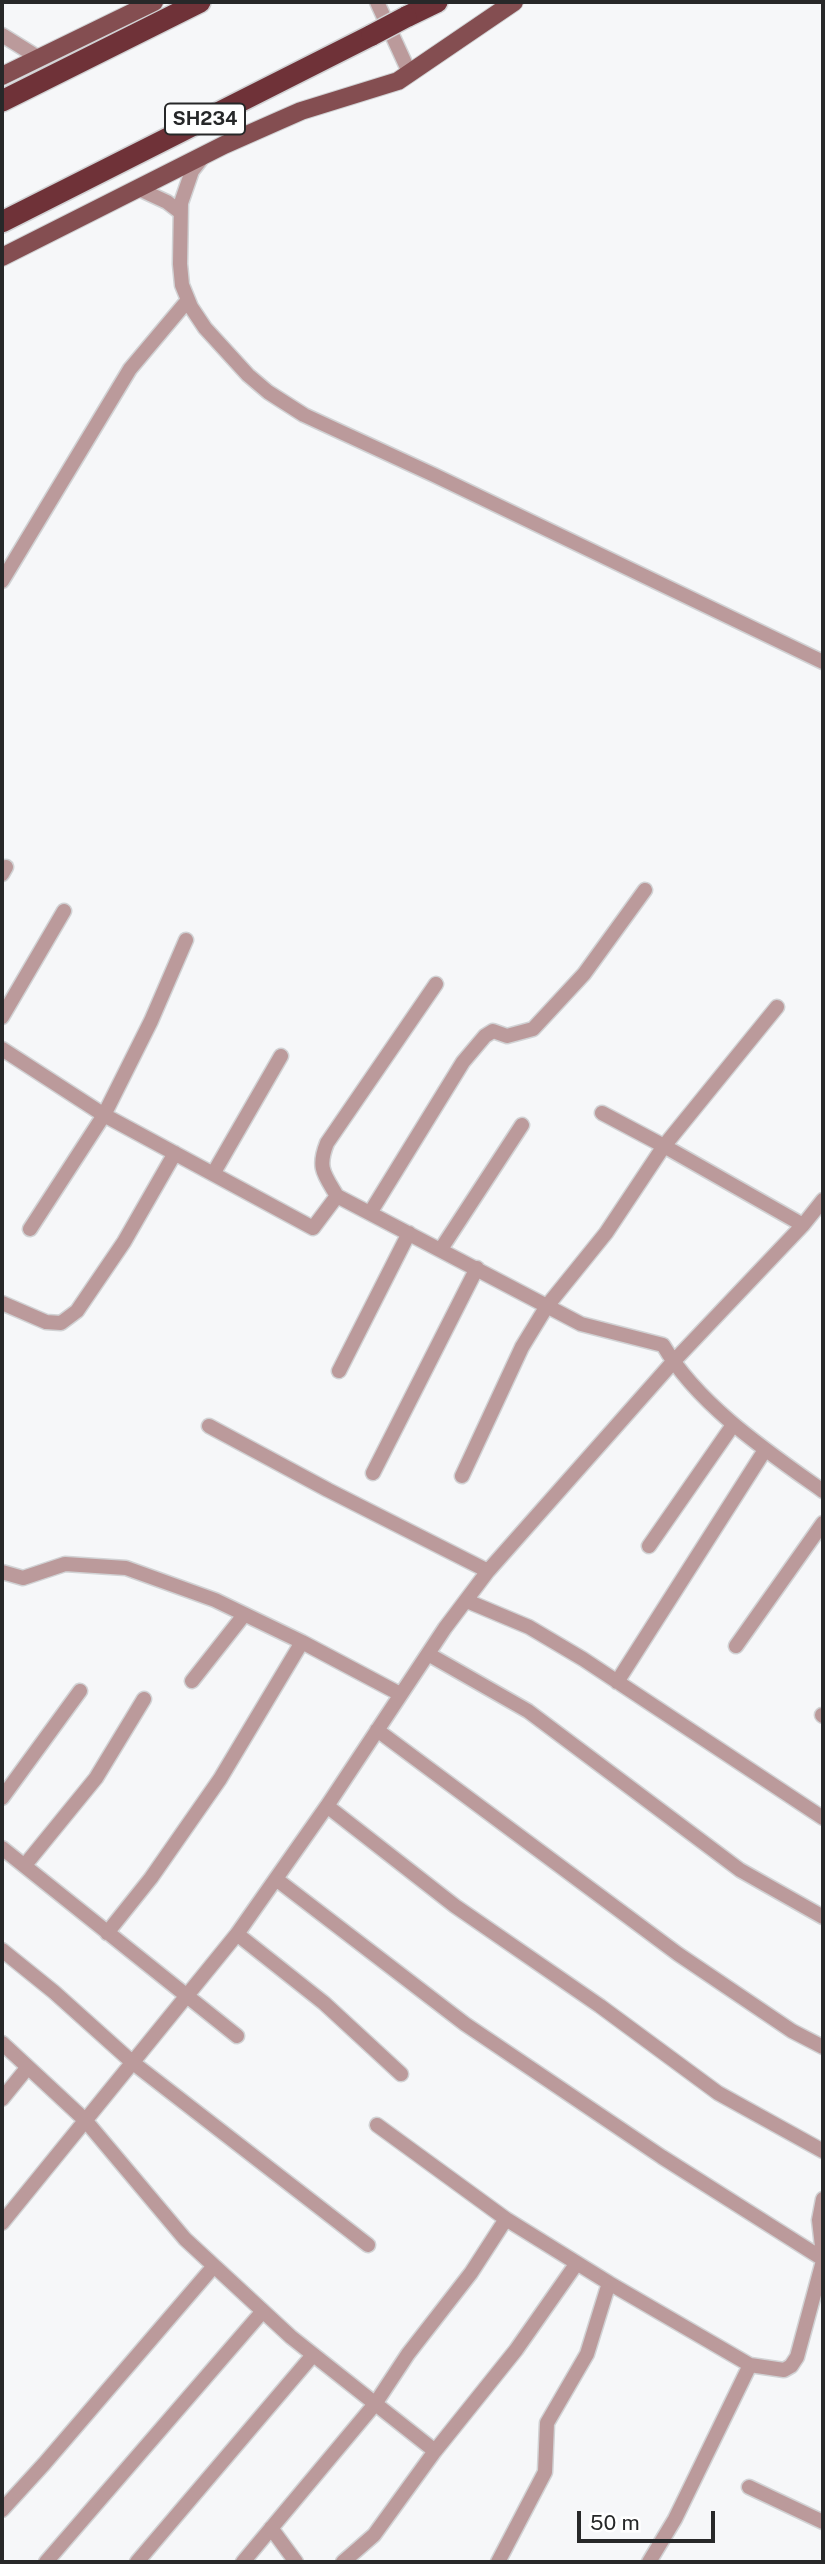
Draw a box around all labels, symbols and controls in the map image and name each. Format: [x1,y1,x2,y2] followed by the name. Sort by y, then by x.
[165,104,245,134] road number: SH234
[580,2498,718,2542] scale bar
[590,2510,640,2535] text: 50 m

